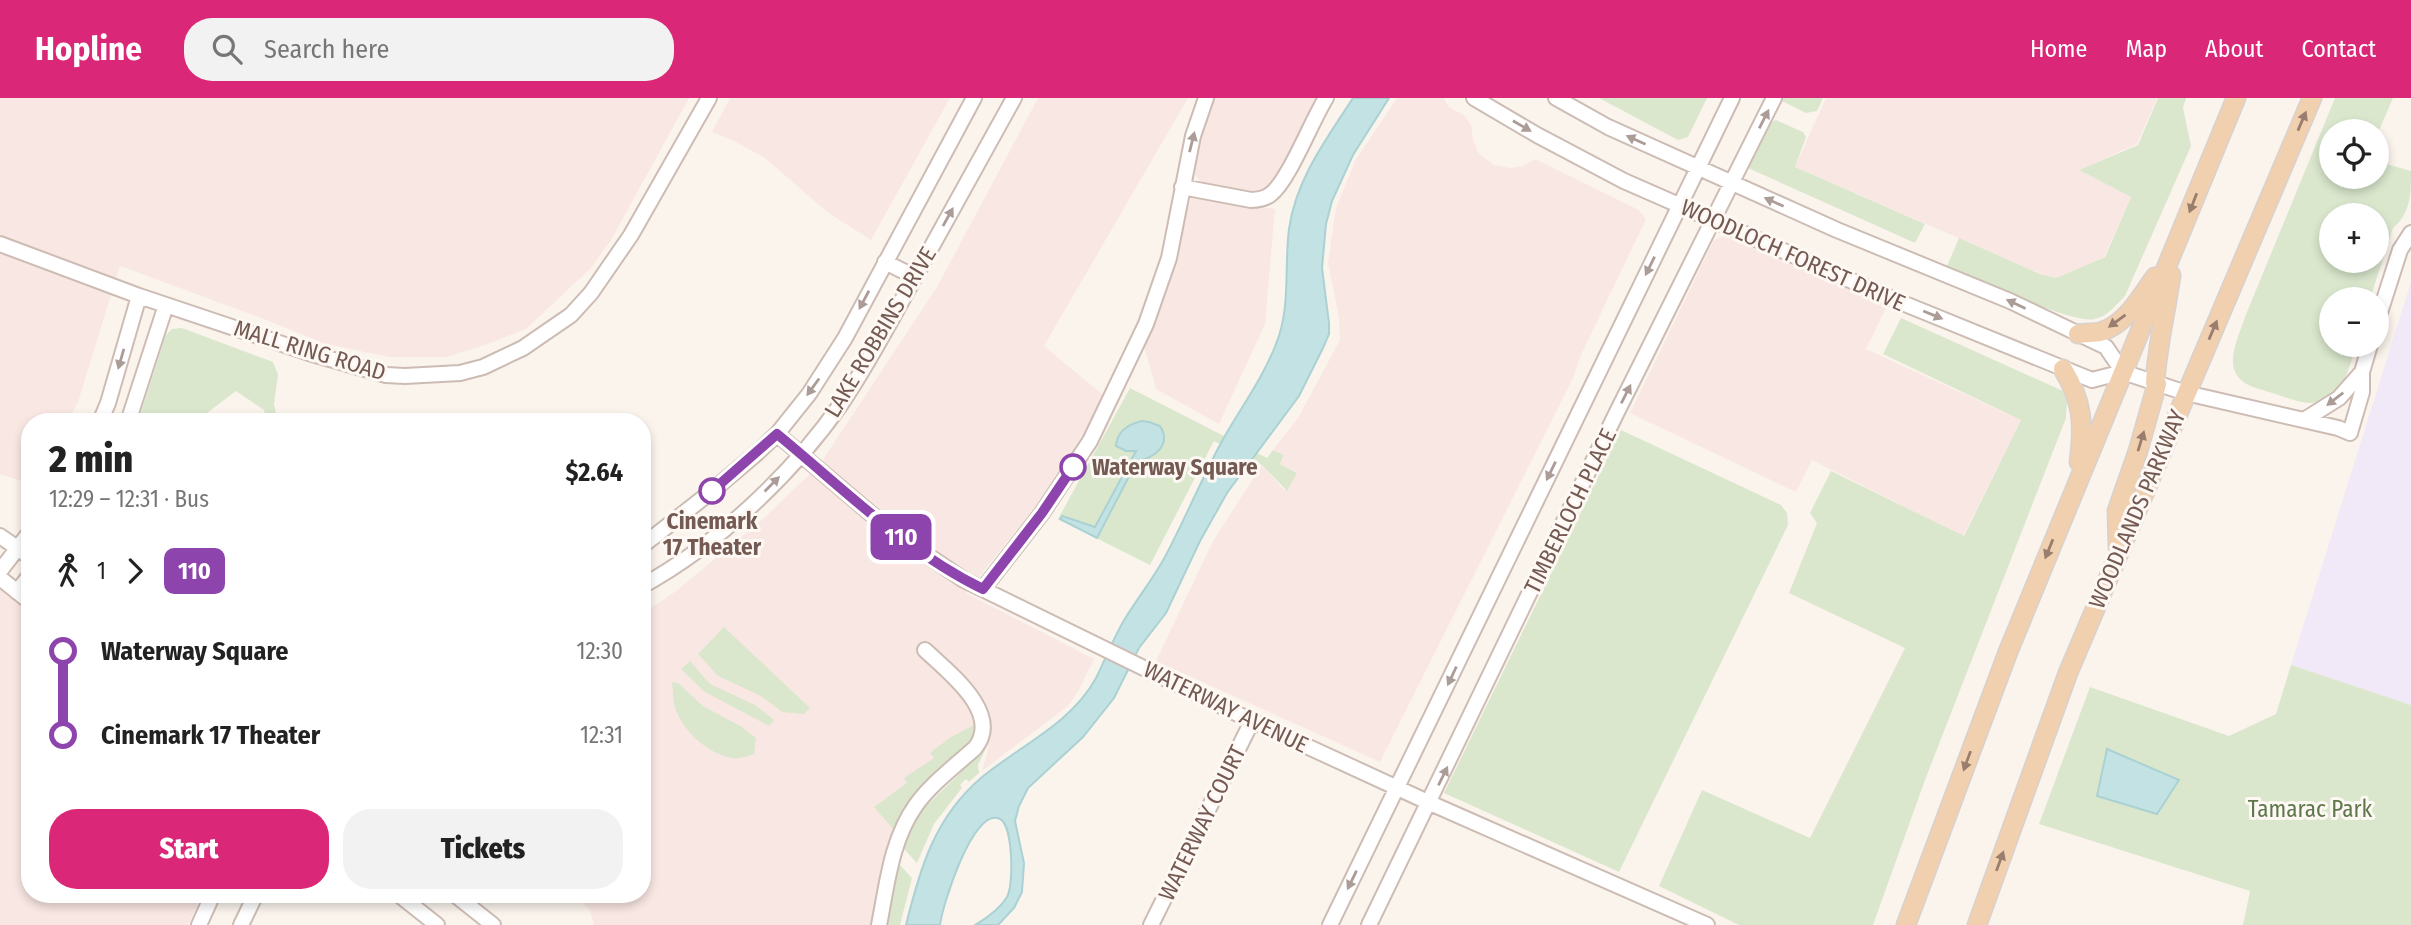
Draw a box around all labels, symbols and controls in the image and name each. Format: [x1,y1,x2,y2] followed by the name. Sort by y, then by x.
[184,18,674,81] search box
[35,29,142,69] text: Hopline
[208,30,246,68] icon: search
[264,34,389,65] text: Search here
[2030,35,2087,63] text: Home
[2125,35,2167,63] text: Map
[2205,35,2263,63] text: About
[2301,35,2376,63] text: Contact
[1758,109,1769,129] one-way arrow
[2297,110,2308,131] one-way arrow
[2319,119,2389,357] map controls
[2319,119,2389,189] button: locate
[1512,120,1532,132] one-way arrow
[1187,131,1198,153] one-way arrow
[1626,134,1646,146] one-way arrow
[2187,192,2198,213] one-way arrow
[1676,193,1910,317] street label: WOODLOCH FOREST DRIVE
[1764,196,1785,207] one-way arrow
[2319,203,2389,273] button: +
[942,208,954,227] one-way arrow
[818,242,942,422] street label: LAKE ROBBINS DRIVE
[1645,256,1656,276] one-way arrow
[2319,287,2389,357] button: −
[859,290,871,310] one-way arrow
[2006,299,2026,310] one-way arrow
[1922,310,1943,321] one-way arrow
[231,314,389,386] street label: MALL RING ROAD
[2108,314,2126,328] one-way arrow
[2208,320,2219,341] one-way arrow
[115,348,126,370] one-way arrow
[806,378,820,397] one-way arrow
[1621,384,1632,404] one-way arrow
[2327,391,2345,406] one-way arrow
[2082,405,2192,613] street label: WOODLANDS PARKWAY
[1518,424,1622,598] street label: TIMBERLOCH PLACE
[2137,430,2147,451] one-way arrow
[49,436,133,482] text: 2 min
[1092,453,1258,481] place label: Waterway Square
[1060,454,1086,480] marker: Waterway Square
[566,457,623,488] text: $2.64
[1545,461,1556,481] one-way arrow
[764,476,780,493] one-way arrow
[699,478,725,504] marker: Cinemark 17 Theater
[49,485,209,513] text: 12:29 – 12:31 · Bus
[663,507,762,561] place label: Cinemark 17 Theater
[861,514,941,560] line badge: 110
[885,523,917,551] text: 110
[2044,539,2055,560] one-way arrow
[49,552,87,590] icon: walk
[116,552,154,590] icon: forward
[97,557,106,585] text: 1
[178,557,211,585] text: 110
[101,636,288,667] text: Waterway Square
[576,637,623,665] text: 12:30
[1139,655,1313,759] street label: WATERWAY AVENUE
[1447,666,1458,686] one-way arrow
[101,720,320,751] text: Cinemark 17 Theater
[580,721,623,749] text: 12:31
[1152,741,1252,905] street label: WATERWAY COURT
[1961,751,1972,772] one-way arrow
[1437,766,1448,786] one-way arrow
[2248,795,2372,823] park label: Tamarac Park
[49,809,329,889] button: Start
[343,809,623,889] button: Tickets
[1995,850,2006,871] one-way arrow
[1347,870,1358,890] one-way arrow

